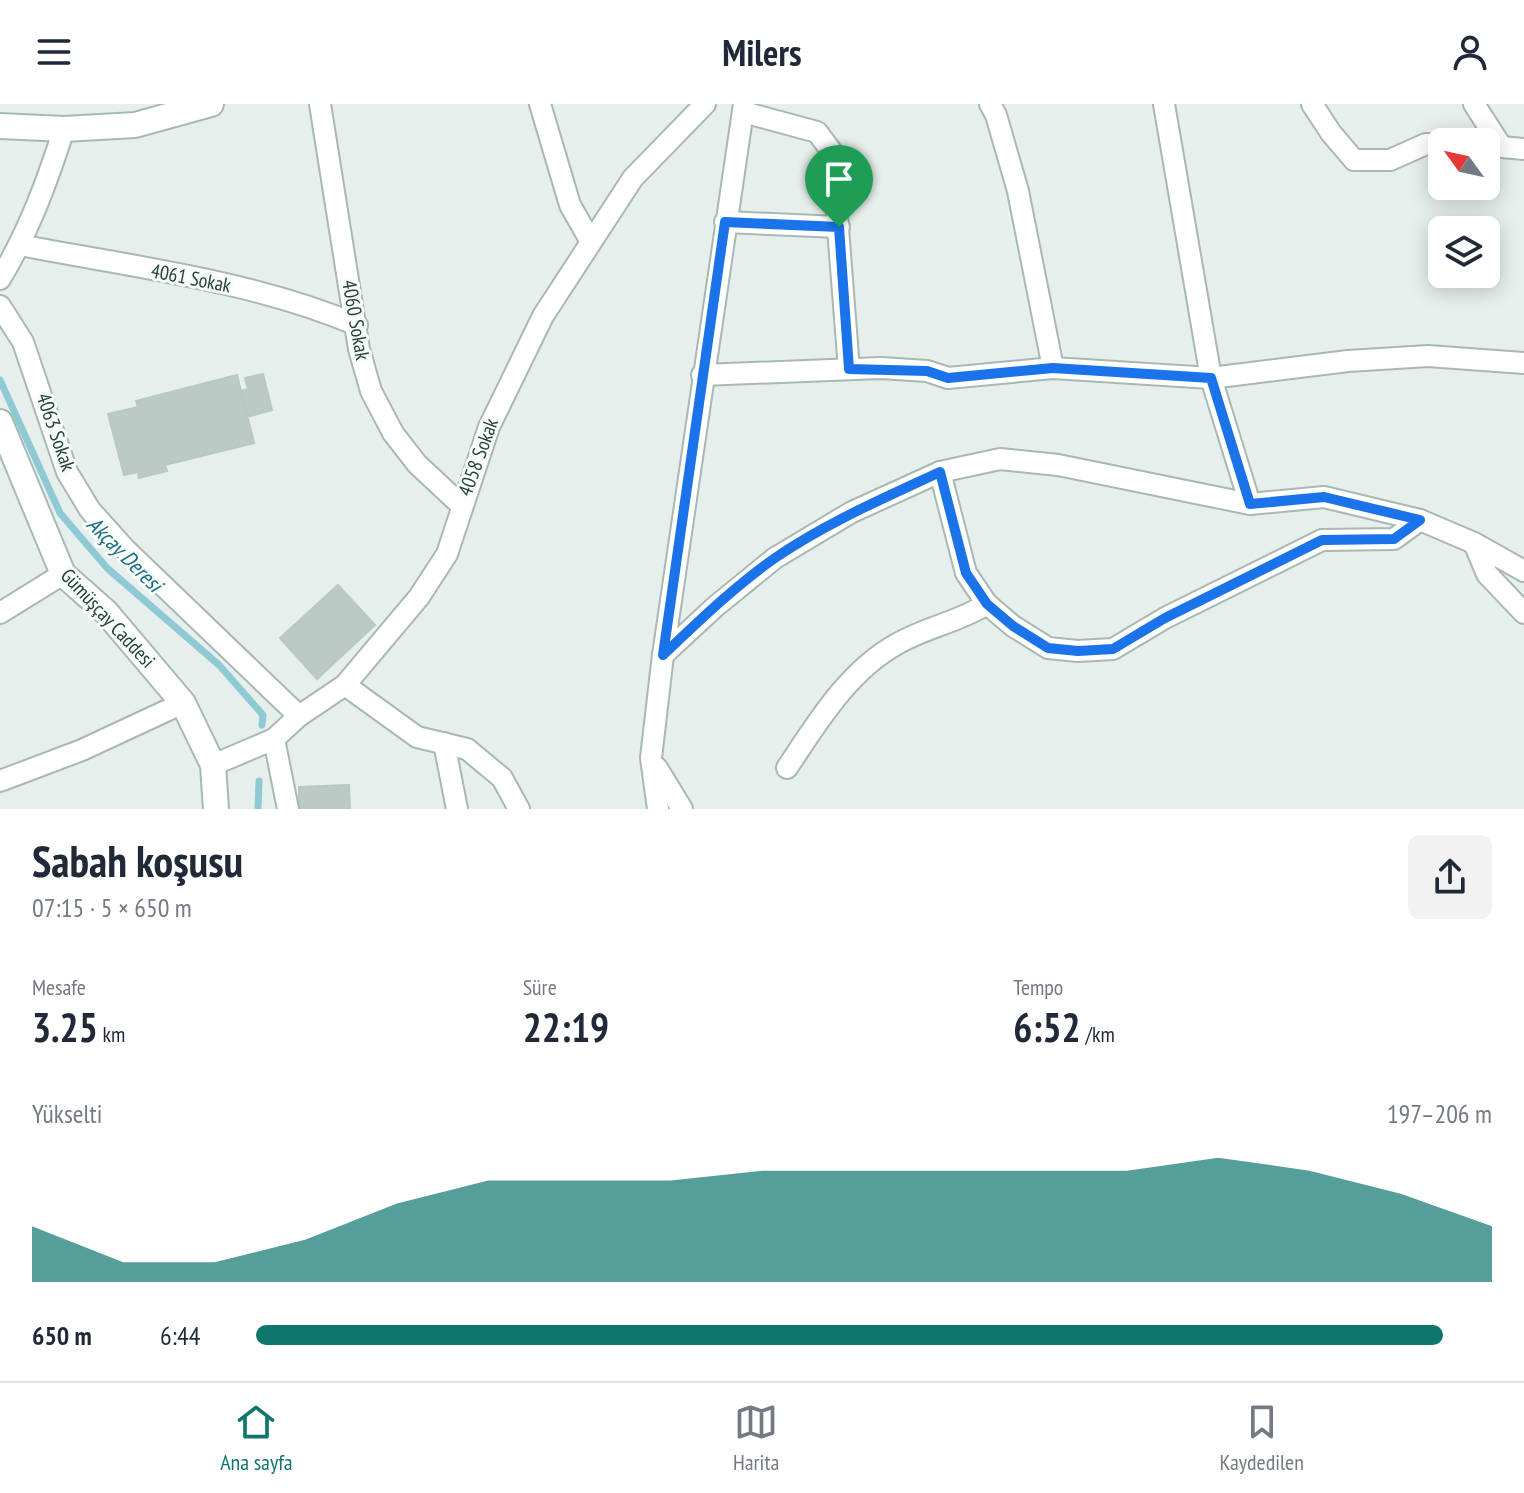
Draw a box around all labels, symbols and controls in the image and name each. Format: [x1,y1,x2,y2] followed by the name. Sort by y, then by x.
[722,29,802,76] text: Milers
[32,30,76,74] icon: menu
[1448,30,1492,74] icon: person
[1428,128,1500,200] north arrow
[1428,128,1500,288] map controls
[805,145,873,227] pin
[817,157,861,201] icon: arrive
[1428,216,1500,288] button: layers
[149,258,233,299] street label: 4061 Sokak
[336,278,376,362] street label: 4060 Sokak
[31,389,82,475] street label: 4063 Sokak
[452,414,504,499] street label: 4058 Sokak
[81,510,171,600] water label: Akçay Deresi
[55,563,161,673] street label: Gümüşçay Caddesi
[32,832,243,889] text: Sabah koşusu
[1408,835,1492,919] button: share
[32,891,192,924] text: 07:15 · 5 × 650 m
[32,973,86,1001] text: Mesafe
[523,973,557,1001] text: Süre
[1013,973,1063,1001] text: Tempo
[32,1001,98,1053] text: 3.25
[523,1001,609,1053] text: 22:19
[1013,1001,1081,1053] text: 6:52
[98,1020,125,1048] text: km
[1081,1020,1115,1048] text: /km
[32,1097,102,1130] text: Yükselti
[1387,1097,1492,1130] text: 197–206 m
[32,1319,92,1352] text: 650 m
[160,1319,200,1352] text: 6:44
[220,1400,293,1476] tab: Ana sayfa
[733,1400,779,1476] tab: Harita
[1220,1400,1304,1476] tab: Kaydedilen

